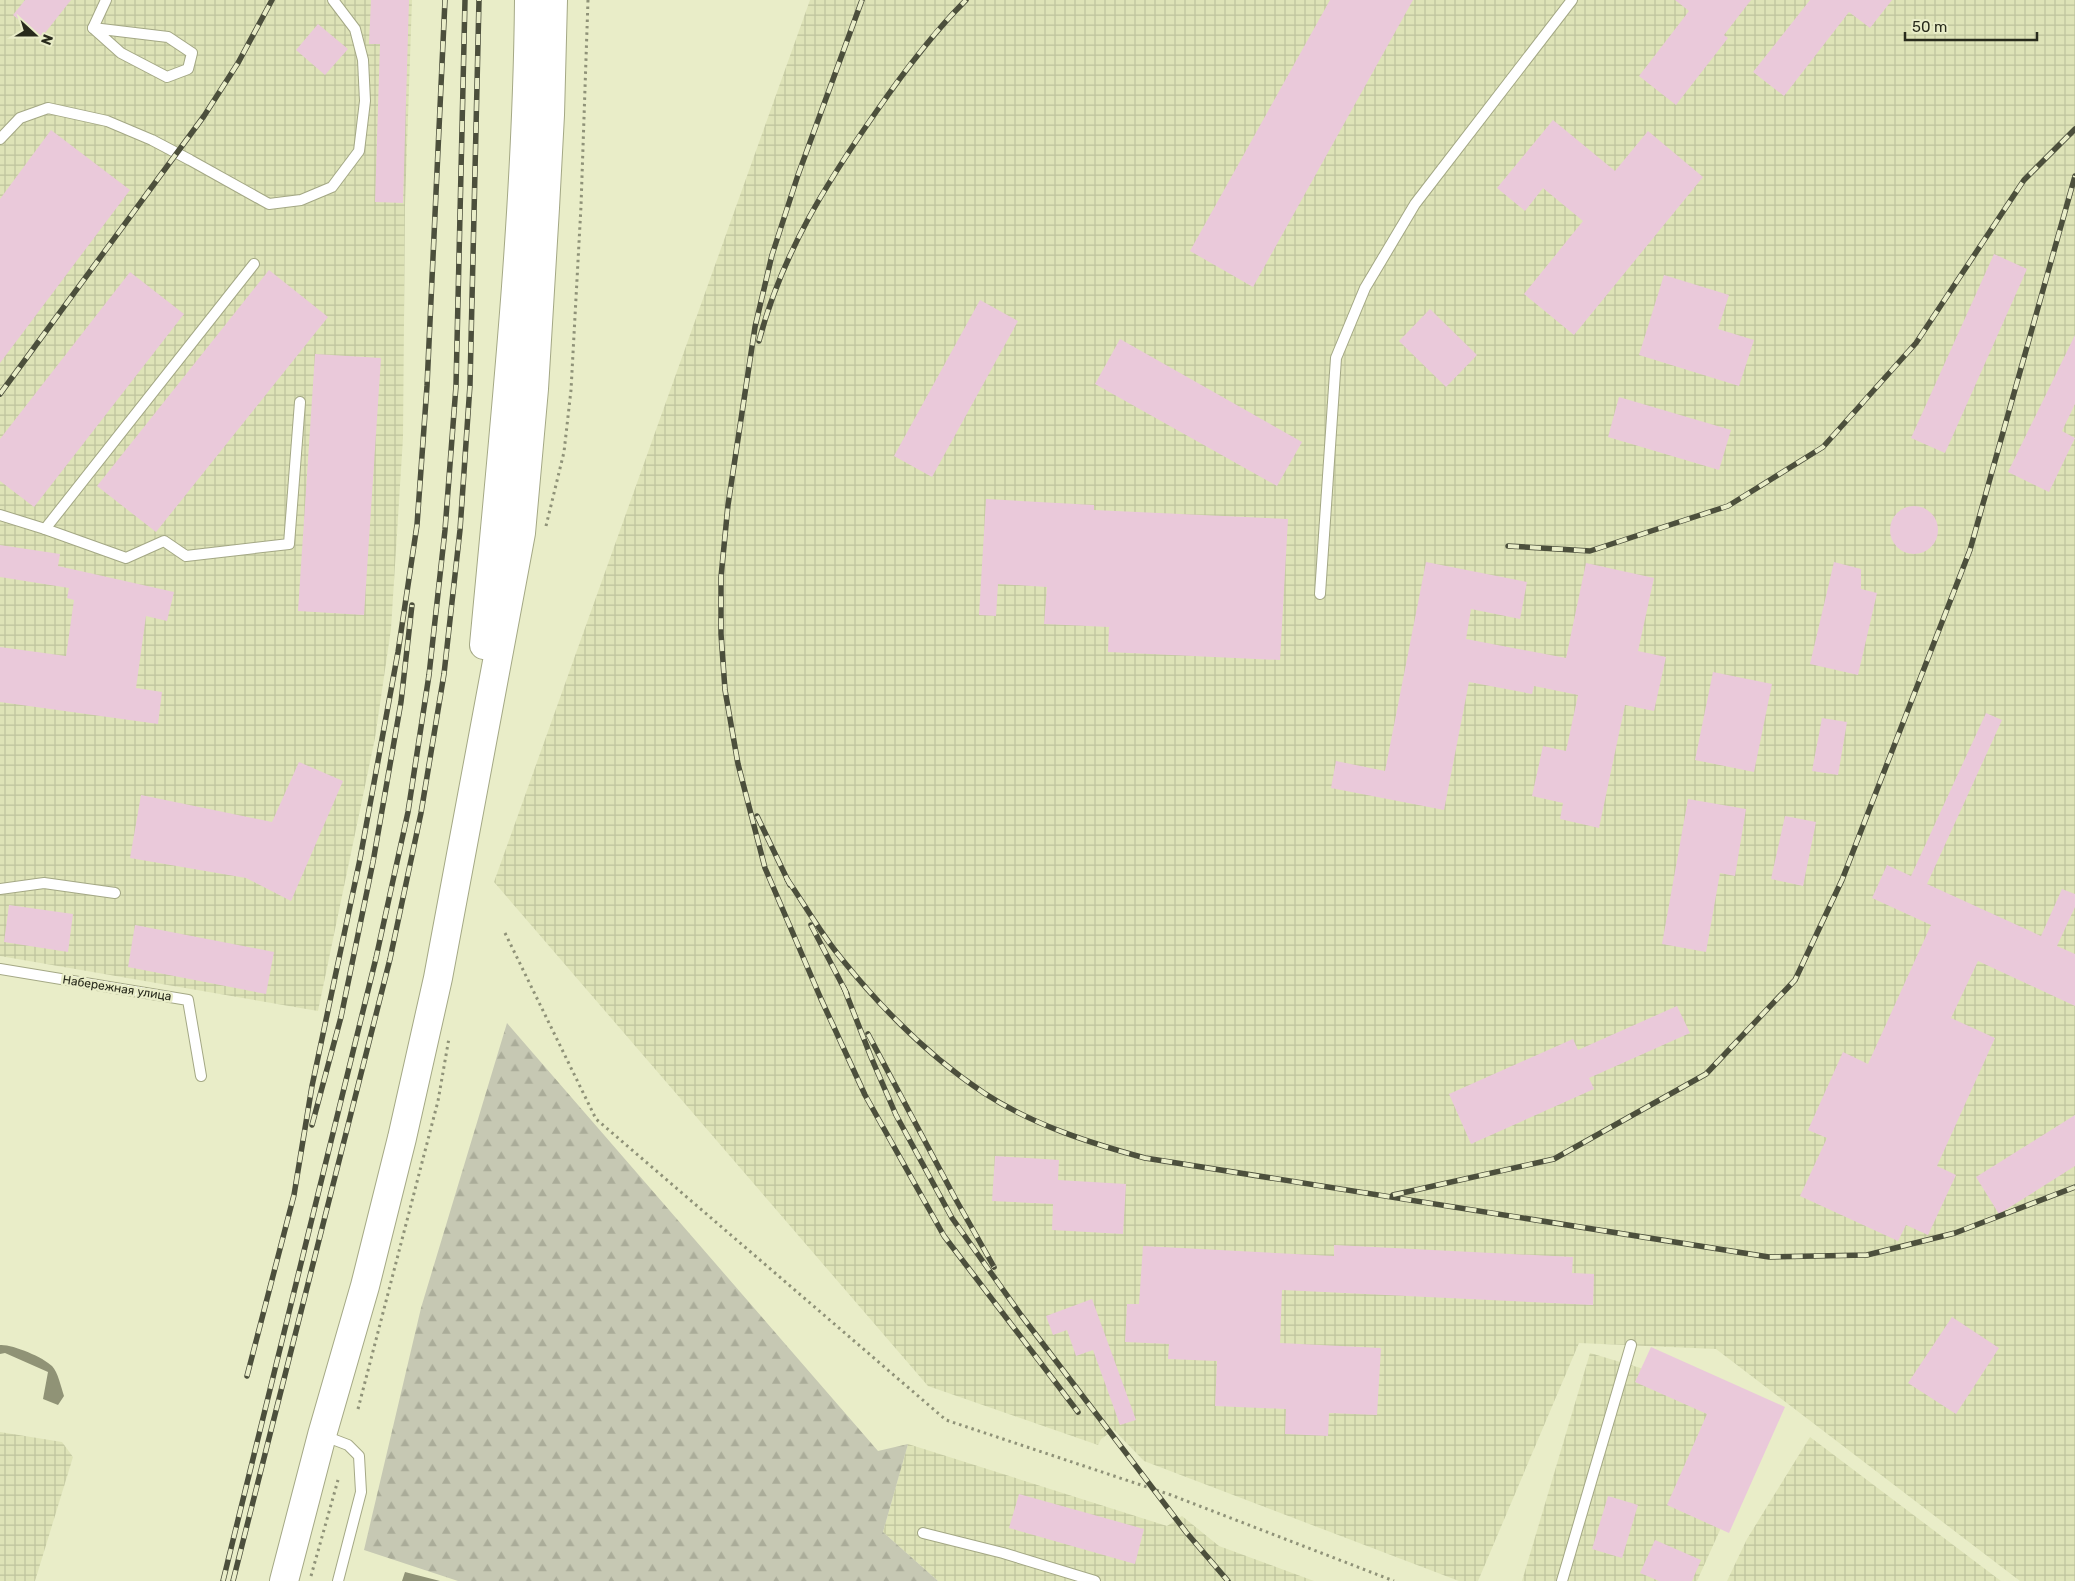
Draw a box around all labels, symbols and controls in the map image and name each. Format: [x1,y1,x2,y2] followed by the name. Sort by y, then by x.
[10,10,60,60] north arrow
[1905,10,2038,42] scale bar
[1912,18,1947,36] text: 50 m
[37,32,56,47] text: N
[61,972,173,1004] street label: Набережная улица

